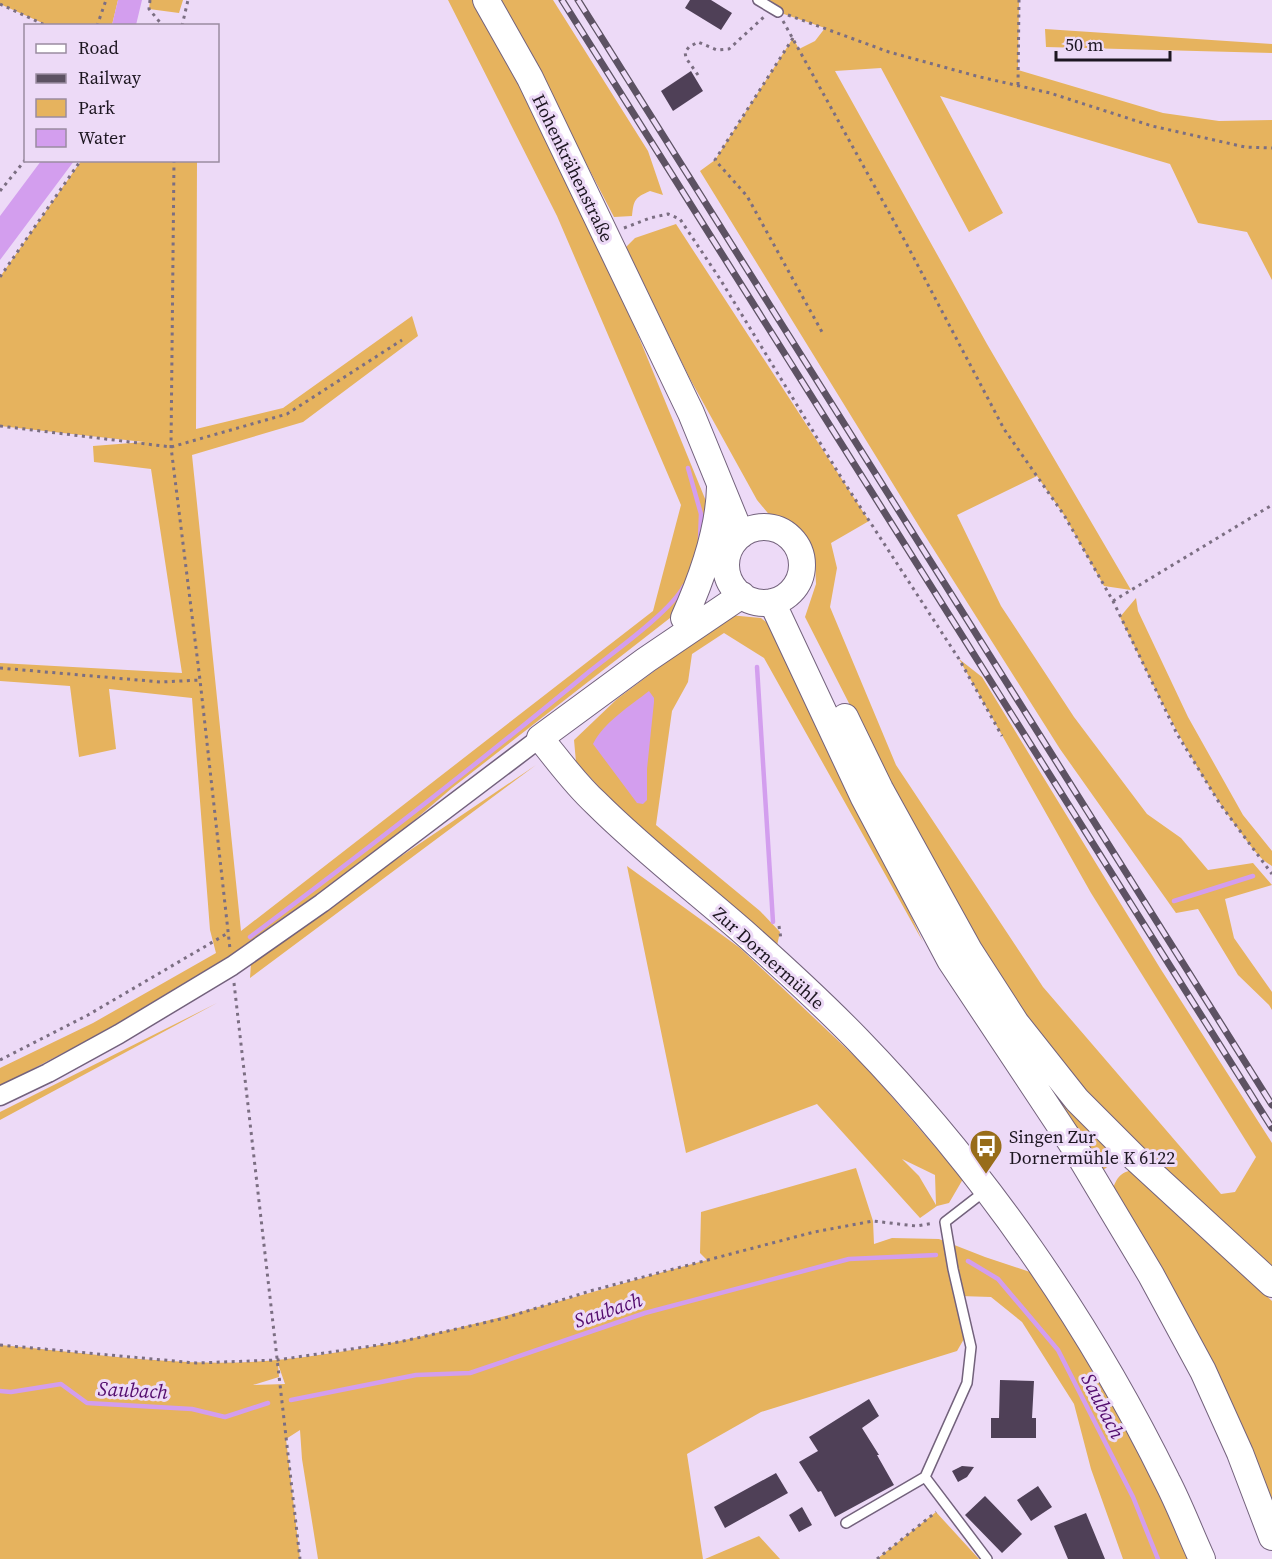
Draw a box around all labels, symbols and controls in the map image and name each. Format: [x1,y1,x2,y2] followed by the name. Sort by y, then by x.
[24,24,219,162] legend
[1056,24,1170,62] scale bar
[1065,32,1103,57] text: 50 m
[78,35,119,60] text: Road
[78,65,142,90] text: Railway
[526,90,620,246] street label: Hohenkrähenstraße
[78,95,115,120] text: Park
[78,125,126,150] text: Water
[708,901,830,1015] street label: Zur Dornermühle
[1009,1124,1175,1170] place label: Singen Zur Dornermühle K 6122
[968,1128,1004,1175] bus stop icon: Singen Zur Dornermühle K 6122
[570,1285,646,1335] water label: Saubach
[1075,1368,1131,1444] water label: Saubach
[97,1374,169,1406] water label: Saubach

